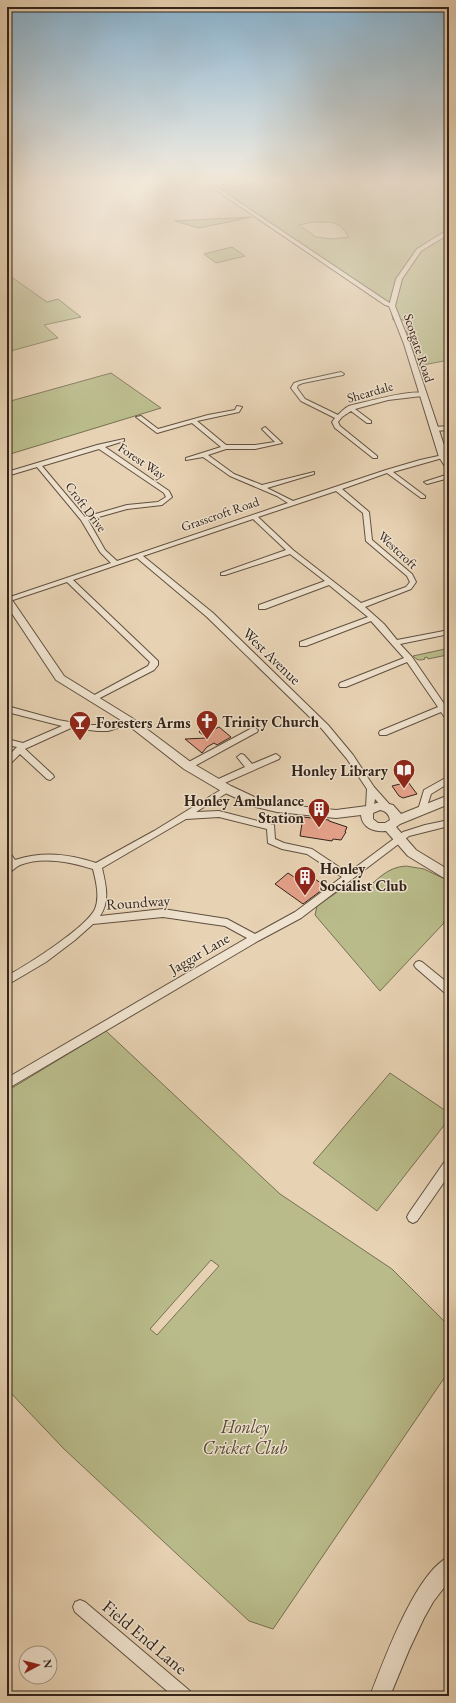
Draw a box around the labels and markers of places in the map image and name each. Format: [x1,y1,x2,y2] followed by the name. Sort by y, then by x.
[194,708,220,741] church icon: Trinity Church
[67,709,93,742] bar icon: Foresters Arms
[222,712,320,731] place label: Trinity Church
[96,713,191,732] place label: Foresters Arms
[391,757,417,790] library icon: Honley Library
[291,761,389,780] place label: Honley Library
[184,791,304,827] place label: Honley Ambulance Station
[306,796,332,829] building icon: Honley Ambulance Station
[320,859,407,895] place label: Honley Socialist Club
[292,864,318,897] building icon: Honley Socialist Club

